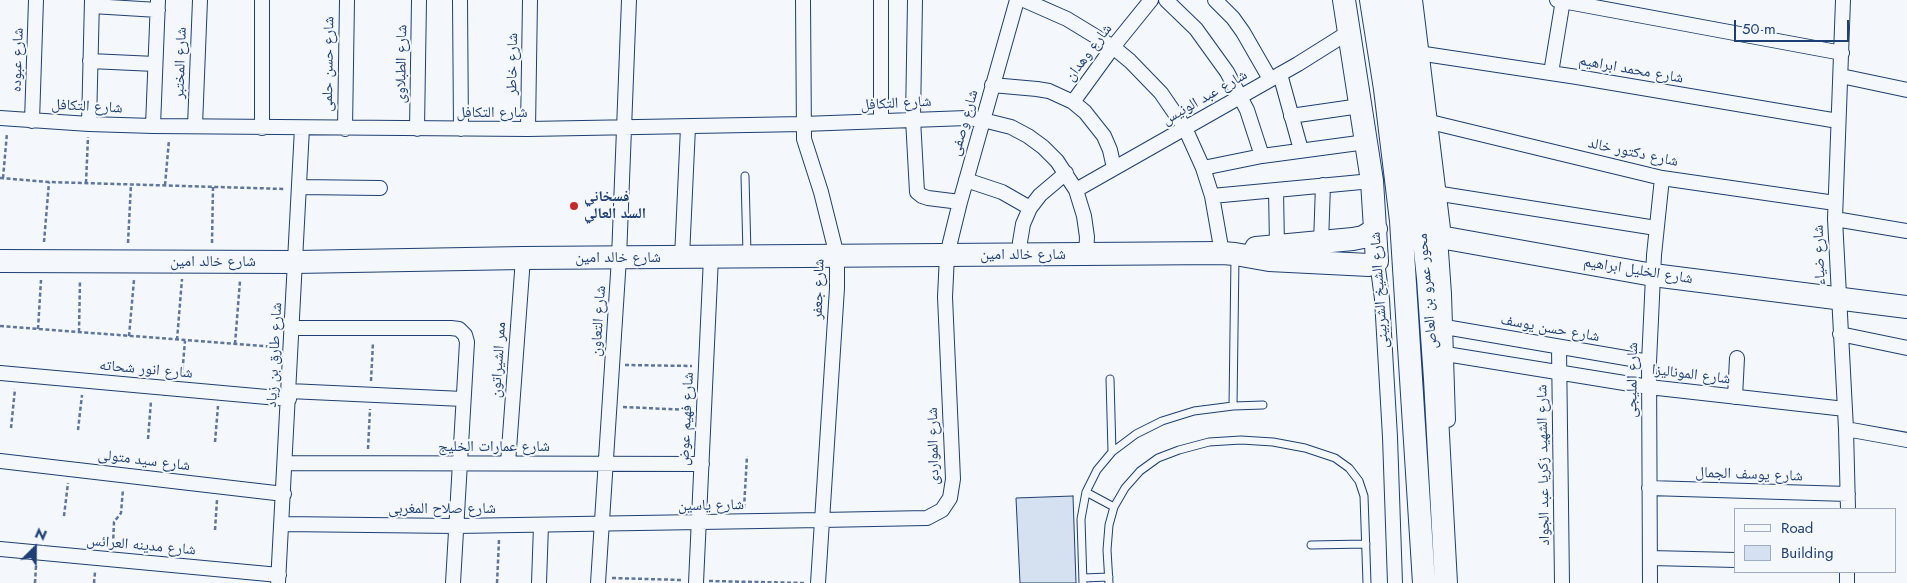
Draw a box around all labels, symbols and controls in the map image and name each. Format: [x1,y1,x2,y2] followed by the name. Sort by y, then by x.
[1737,10,1852,42] scale bar
[319,16,339,112] street label: شارع حسن حلمى
[1742,18,1776,40] text: 50 m
[1062,21,1116,85] street label: شارع وهدان
[392,24,412,104] street label: شارع الطبلاوى
[171,27,191,99] street label: شارع المختبر
[8,28,28,92] street label: شارع عبوده
[503,33,523,95] street label: شارع خاطر
[1577,52,1685,88] street label: شارع محمد ابراهيم
[1159,66,1251,130] street label: شارع عبد الونيس
[947,88,983,158] street label: شارع وصفى
[860,93,932,115] street label: شارع التكافل
[51,96,123,118] street label: شارع التكافل
[456,104,528,122] street label: شارع التكافل
[1586,135,1680,171] street label: شارع دكتور خالد
[584,188,646,223] place label: فسخاني السد العالي
[568,200,580,212] marker: فسخاني السد العالي
[1810,224,1830,286] street label: شارع ضياء
[1367,231,1393,349] street label: شارع الشيخ الشربينى
[1414,232,1442,350] street label: محور عمرو بن العاص
[980,246,1066,264] street label: شارع خالد امين
[575,249,661,267] street label: شارع خالد امين
[170,253,256,271] street label: شارع خالد امين
[1582,253,1694,289] street label: شارع الخليل ابراهيم
[809,258,829,320] street label: شارع جعفر
[588,285,610,357] street label: شارع التعاون
[263,302,287,408] street label: شارع طارق بن زياد
[1499,311,1601,347] street label: شارع حسن يوسف
[487,321,511,399] street label: ممر الشيراتون
[1623,342,1643,418] street label: شارع المليجى
[99,357,193,383] street label: شارع انور شحاته
[1651,361,1731,389] street label: شارع الموناليزا
[676,372,698,466] street label: شارع فهيم عوض
[1534,384,1554,546] street label: شارع الشهيد زكريا عبد الجواد
[924,407,944,485] street label: شارع المواردى
[438,438,550,456] street label: شارع عمارات الخليج
[97,446,191,476] street label: شارع سيد متولى
[1695,464,1803,486] street label: شارع يوسف الجمال
[678,496,744,516] street label: شارع ياسين
[388,500,496,518] street label: شارع صلاح المغربى
[1734,508,1897,573] legend
[1781,517,1813,539] text: Road
[10,523,60,573] north arrow
[32,523,50,546] text: N
[86,532,196,560] street label: شارع مدينه العرائس
[1781,542,1833,564] text: Building

